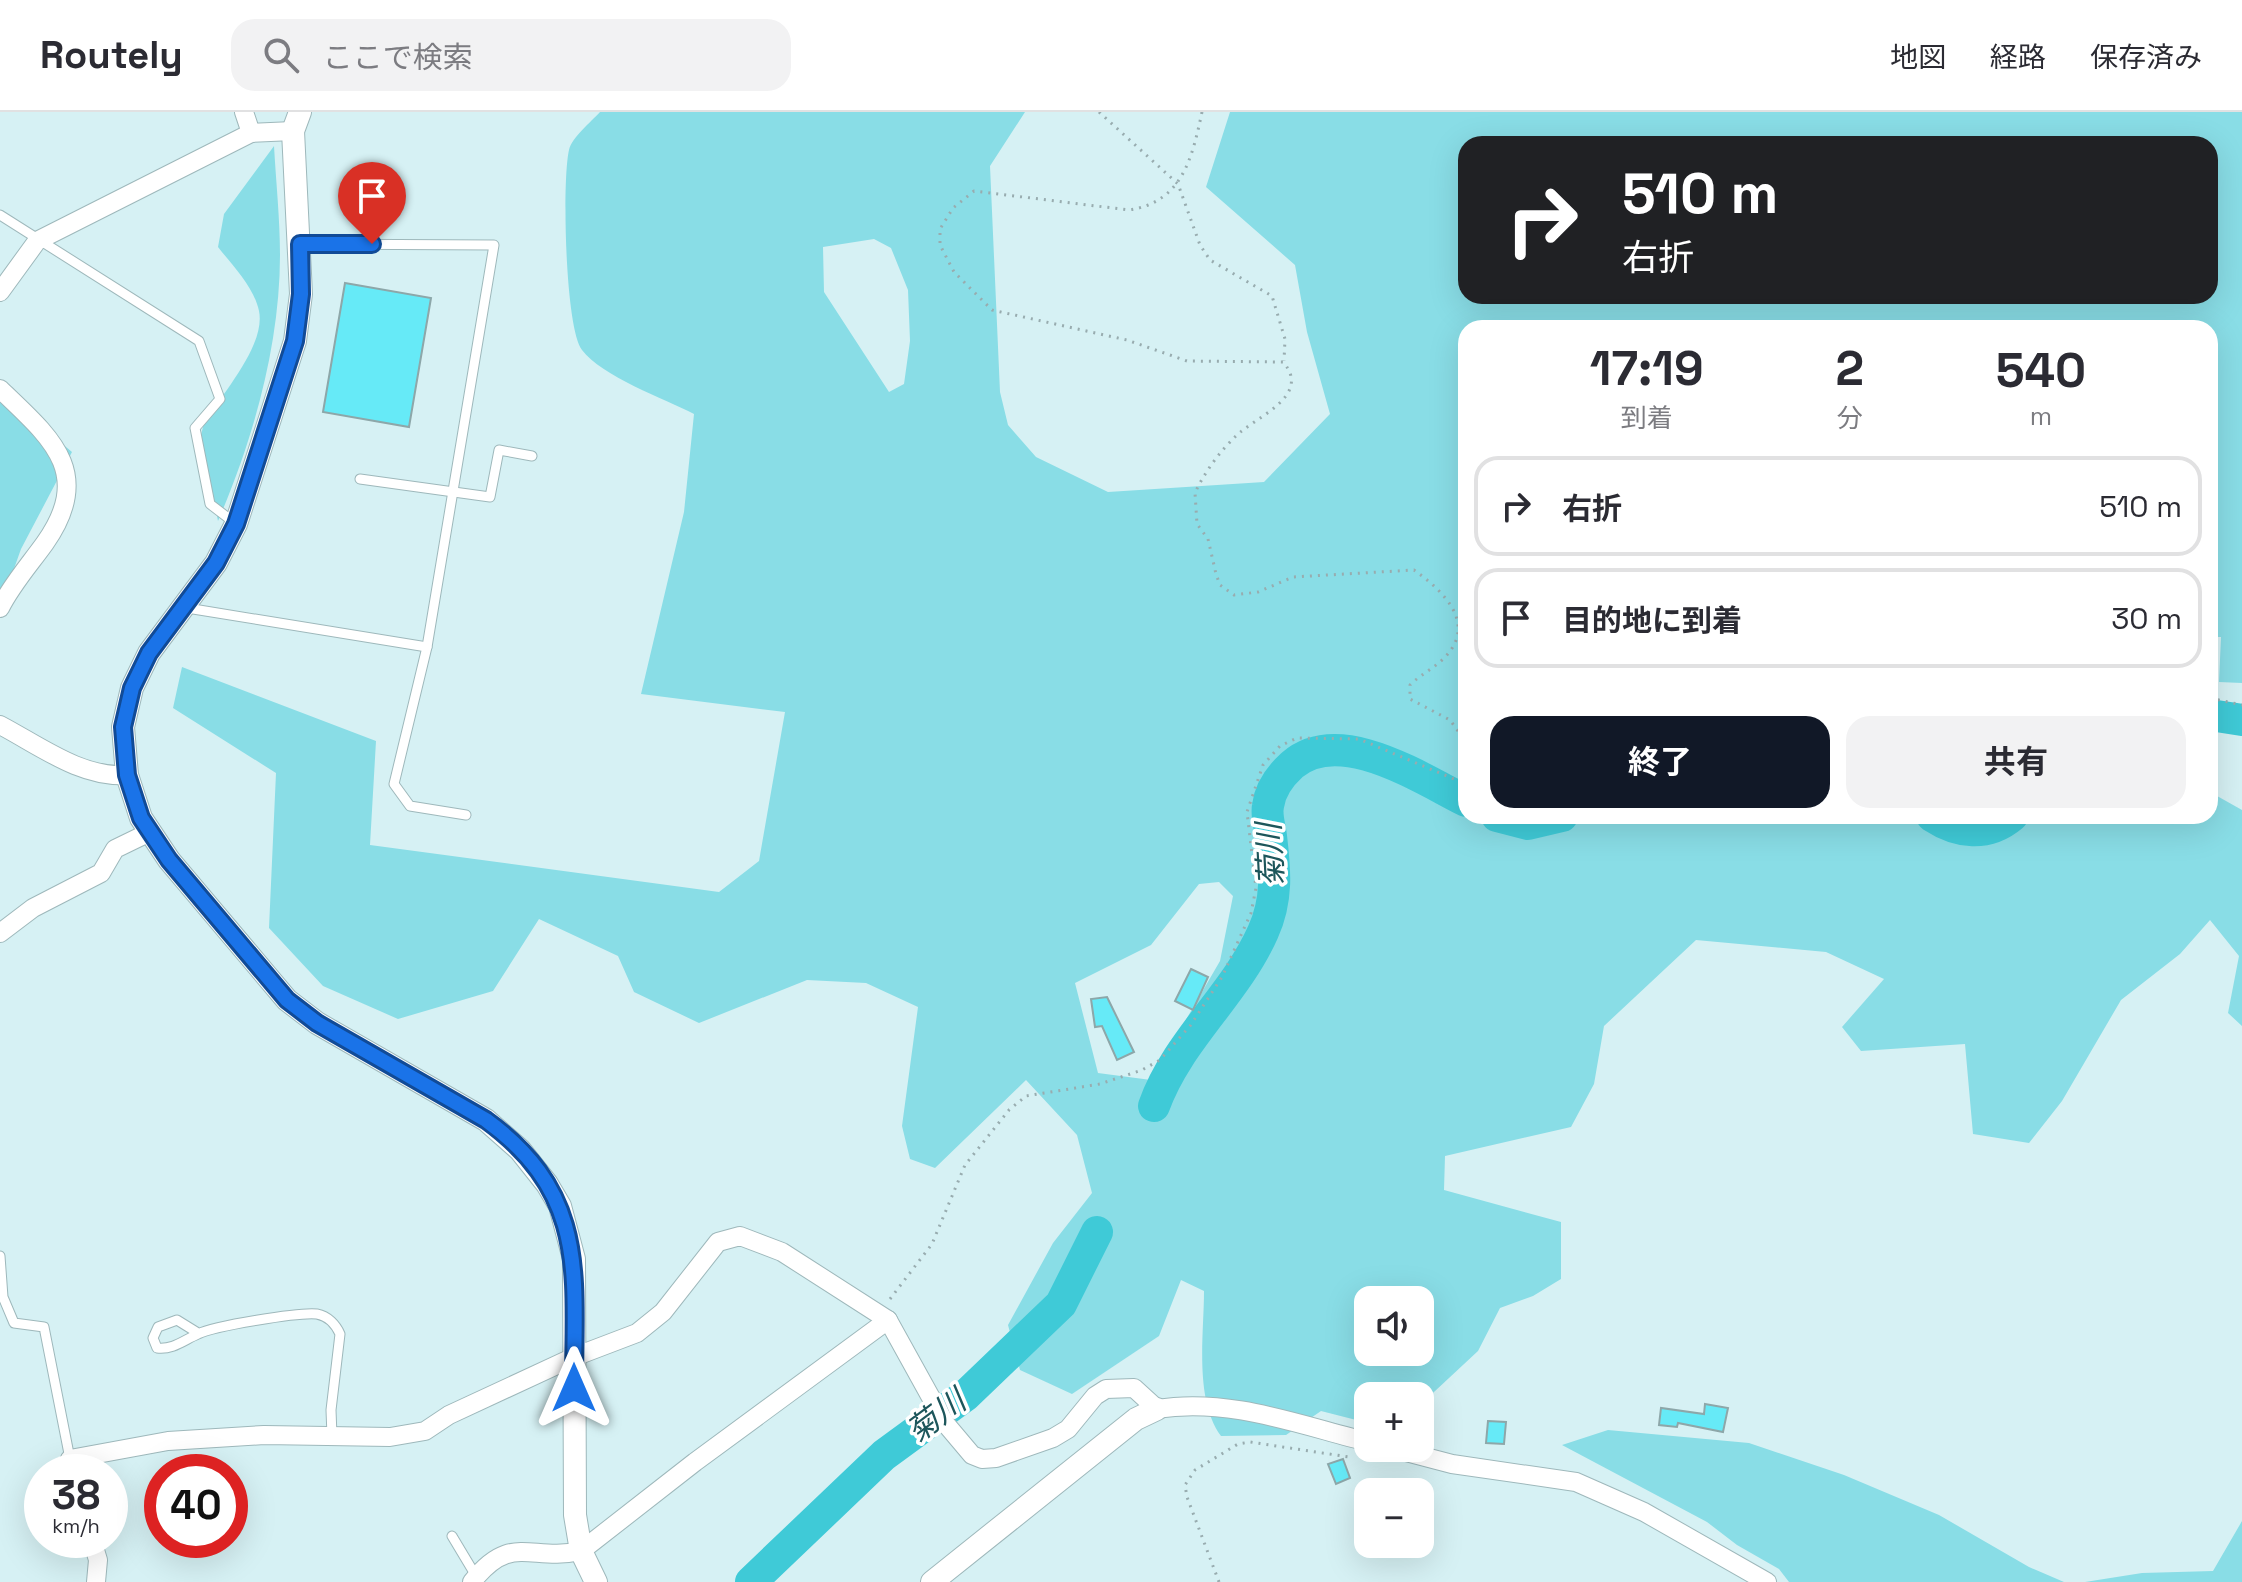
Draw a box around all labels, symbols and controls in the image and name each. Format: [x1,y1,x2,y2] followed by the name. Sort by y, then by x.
[231,19,791,91] search box
[40,31,183,79] text: Routely
[259,33,303,77] icon: search
[323,38,473,77] text: ここで検索
[1890,39,1946,75] text: 地図
[1990,39,2046,75] text: 経路
[2090,39,2202,75] text: 保存済み
[1622,158,1778,229] text: 510 m
[338,162,406,244] pin
[1490,168,1594,272] icon: right
[350,174,394,218] icon: arrive
[1622,235,1694,281] text: 右折
[1590,338,1704,399] text: 17:19
[1835,338,1864,399] text: 2
[1996,340,2086,401] text: 540
[2030,399,2052,433] text: m
[1621,401,1673,435] text: 到着
[1837,401,1863,435] text: 分
[1494,484,1538,528] icon: right
[2099,487,2182,526] text: 510 m
[1562,489,1622,528] text: 右折
[1494,596,1538,640] icon: arrive
[2111,599,2182,638] text: 30 m
[1562,601,1742,640] text: 目的地に到着
[1490,716,1830,808] button: 終了
[1846,716,2186,808] button: 共有
[1248,819,1292,888] water label: 菊川
[1354,1286,1434,1558] map controls
[1354,1286,1434,1366] button: sound
[532,1346,616,1430] position arrow
[898,1379,976,1451] water label: 菊川
[1354,1382,1434,1462] button: +
[144,1454,248,1558] speed limit sign: 40
[52,1470,100,1521] text: 38
[1354,1478,1434,1558] button: −
[52,1513,100,1539] text: km/h

